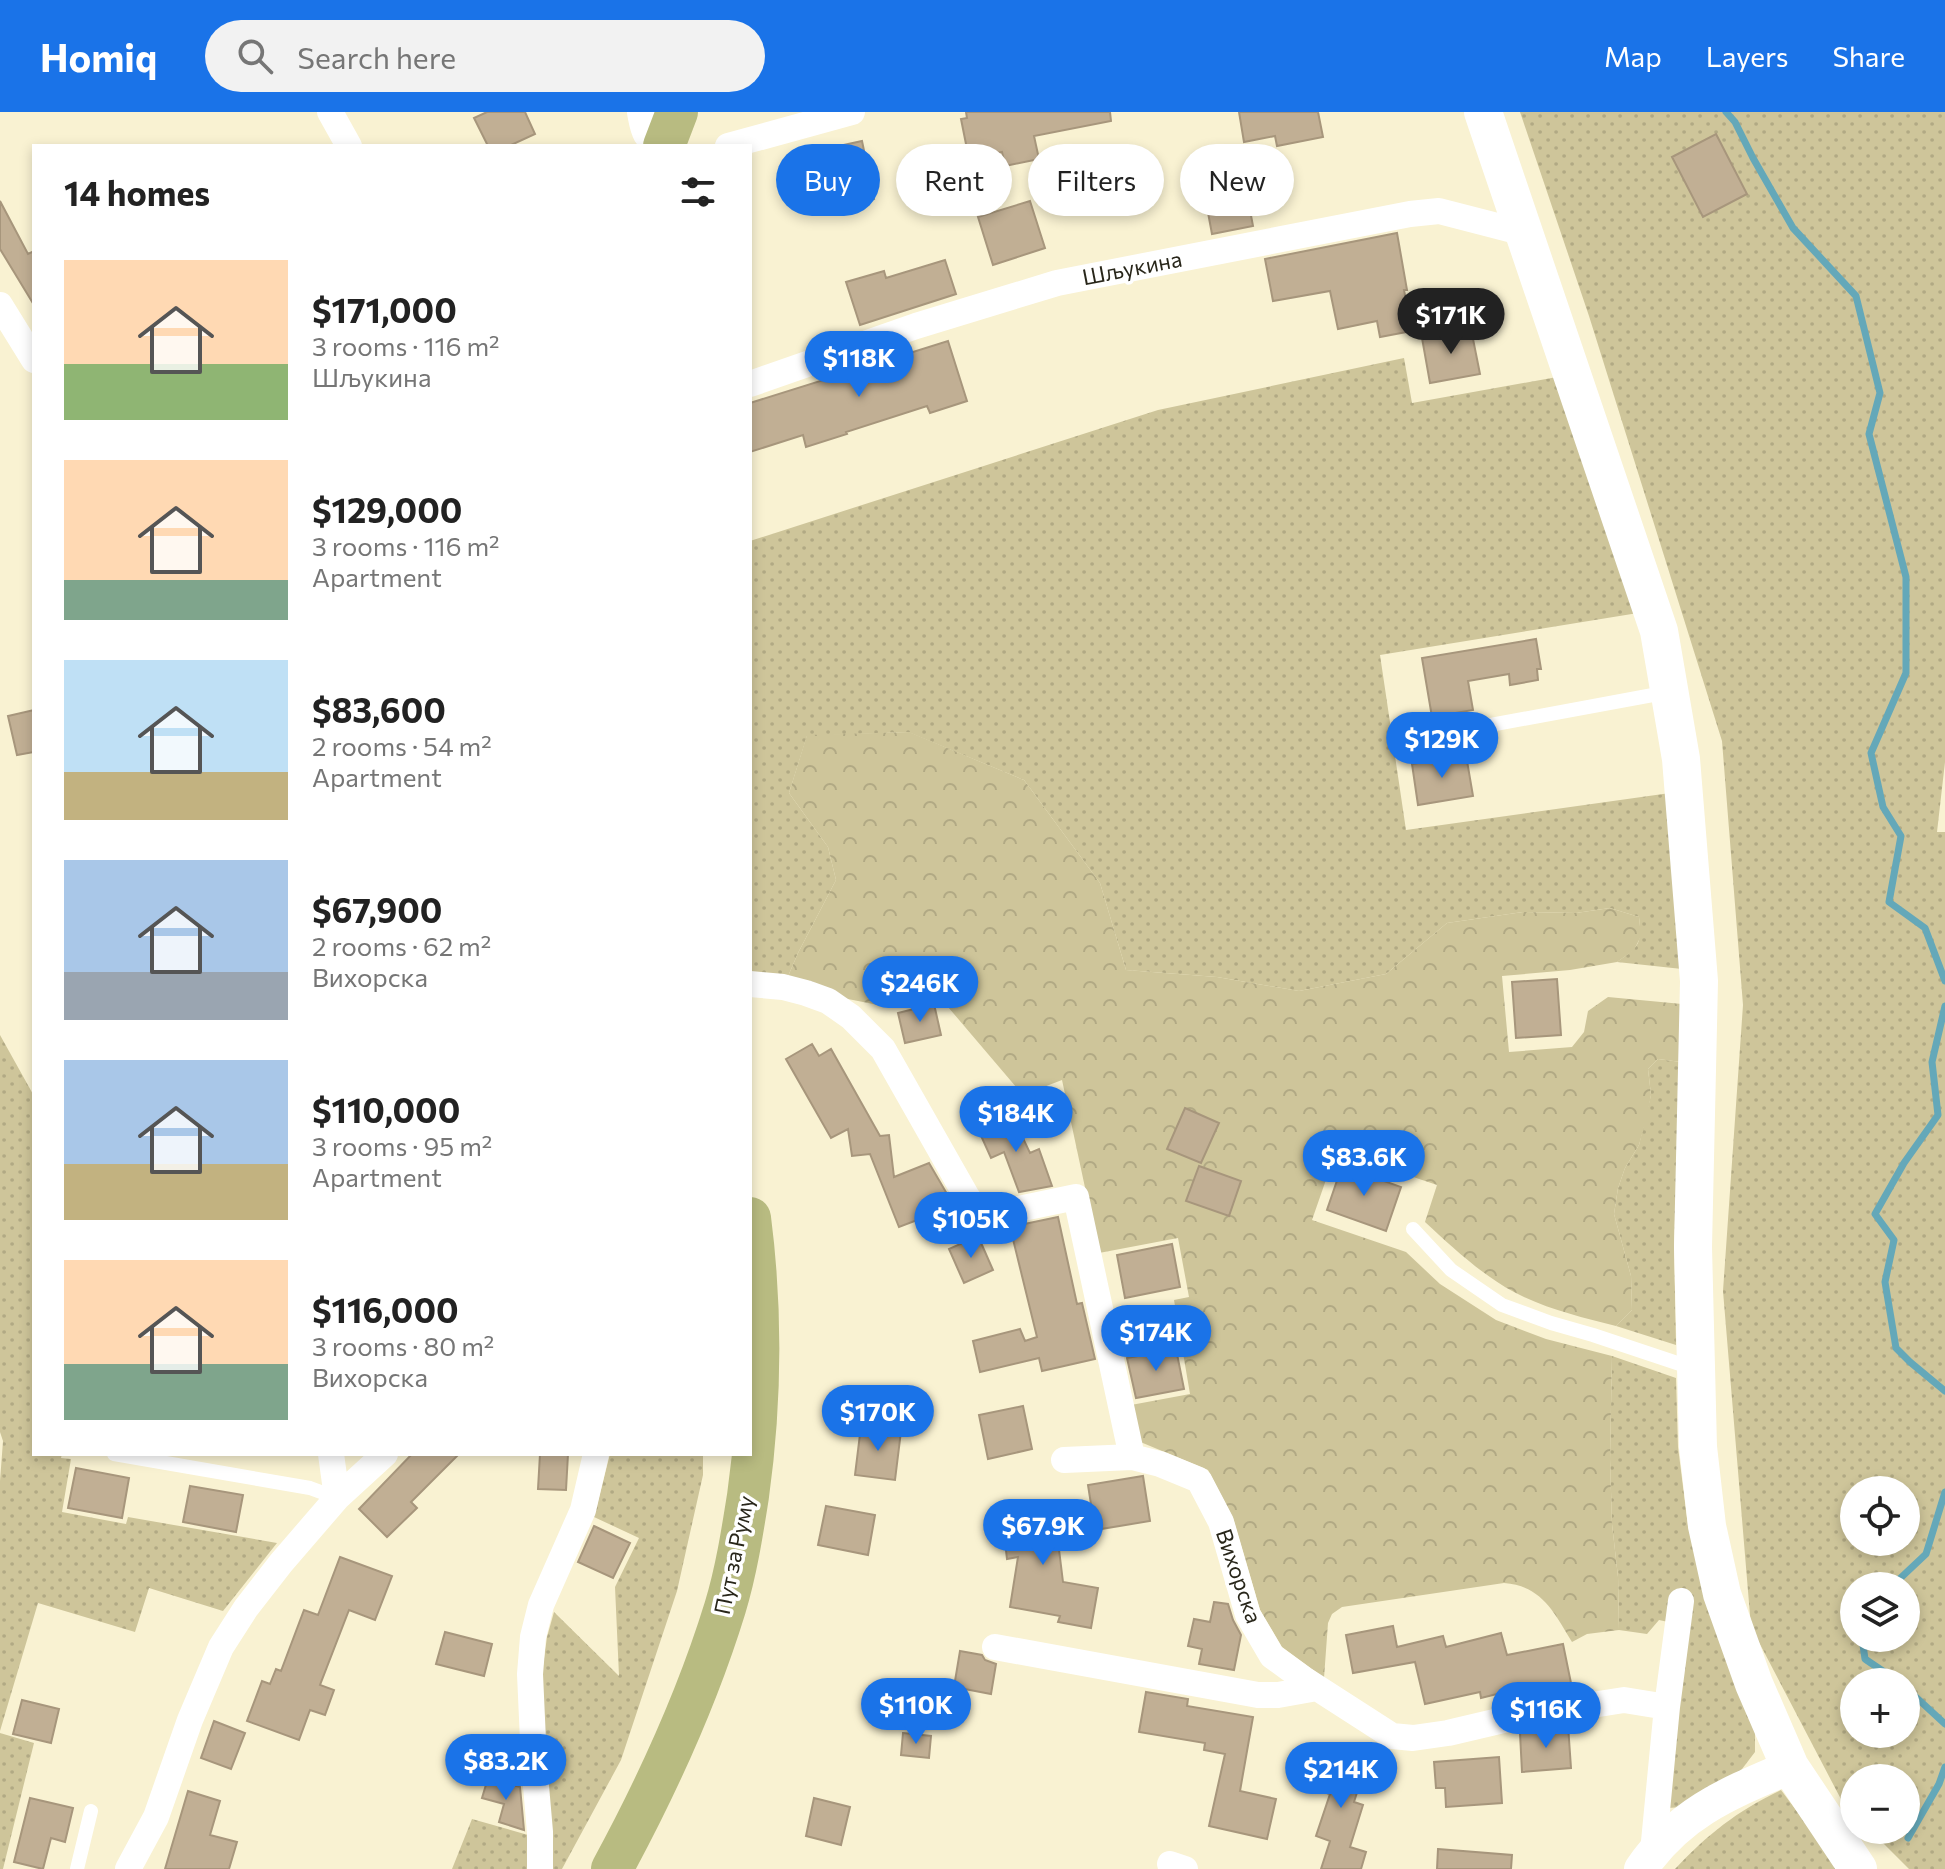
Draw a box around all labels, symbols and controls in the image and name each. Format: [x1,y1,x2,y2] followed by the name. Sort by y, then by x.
[205,20,765,92] search box
[40,33,157,80] text: Homiq
[233,34,277,78] icon: search
[297,38,456,75] text: Search here
[1604,39,1662,73] text: Map
[1706,39,1788,73] text: Layers
[1832,39,1905,73] text: Share
[776,144,880,216] chip: Buy
[896,144,1012,216] chip: Rent
[1028,144,1164,216] chip: Filters
[1180,144,1294,216] chip: New
[676,170,720,214] icon: filters
[64,171,210,213] text: 14 homes
[1080,245,1184,290] street label: Шљукина
[312,288,457,330] text: $171,000
[1395,288,1507,356] pin: $171K
[128,292,224,388] icon: home
[1416,298,1486,329] text: $171K
[312,330,500,361] text: 3 rooms · 116 m²
[803,331,915,399] pin: $118K
[823,341,895,372] text: $118K
[312,361,431,392] text: Шљукина
[312,488,462,530] text: $129,000
[128,492,224,588] icon: home
[312,530,500,561] text: 3 rooms · 116 m²
[312,561,442,592] text: Apartment
[312,688,446,730] text: $83,600
[128,692,224,788] icon: home
[1386,712,1498,780] pin: $129K
[1404,722,1480,753] text: $129K
[312,730,492,761] text: 2 rooms · 54 m²
[312,761,442,792] text: Apartment
[312,888,442,930] text: $67,900
[128,892,224,988] icon: home
[312,930,491,961] text: 2 rooms · 62 m²
[864,956,976,1024] pin: $246K
[312,961,428,992] text: Вихорска
[880,966,960,997] text: $246K
[960,1086,1072,1154] pin: $184K
[312,1088,460,1130] text: $110,000
[128,1092,224,1188] icon: home
[978,1096,1054,1127] text: $184K
[312,1130,492,1161] text: 3 rooms · 95 m²
[1299,1130,1429,1198] pin: $83.6K
[1321,1140,1407,1171] text: $83.6K
[312,1161,442,1192] text: Apartment
[915,1192,1027,1260] pin: $105K
[932,1202,1010,1233] text: $105K
[312,1288,459,1330] text: $116,000
[128,1292,224,1388] icon: home
[1100,1305,1212,1373] pin: $174K
[1119,1315,1193,1346] text: $174K
[312,1330,494,1361] text: 3 rooms · 80 m²
[312,1361,428,1392] text: Вихорска
[822,1385,934,1453] pin: $170K
[840,1395,916,1426] text: $170K
[1840,1476,1920,1844] map controls
[1840,1476,1920,1556] button: locate
[708,1493,759,1617] street label: Пут за Руму
[978,1499,1108,1567] pin: $67.9K
[1001,1509,1085,1540] text: $67.9K
[1211,1525,1268,1627] street label: Вихорска
[1840,1572,1920,1652] button: layers
[1840,1668,1920,1748] button: +
[860,1678,972,1746] pin: $110K
[1490,1682,1602,1750] pin: $116K
[879,1688,953,1719] text: $110K
[1510,1692,1582,1723] text: $116K
[441,1734,571,1802] pin: $83.2K
[1285,1742,1397,1810] pin: $214K
[463,1744,549,1775] text: $83.2K
[1303,1752,1379,1783] text: $214K
[1840,1764,1920,1844] button: −

